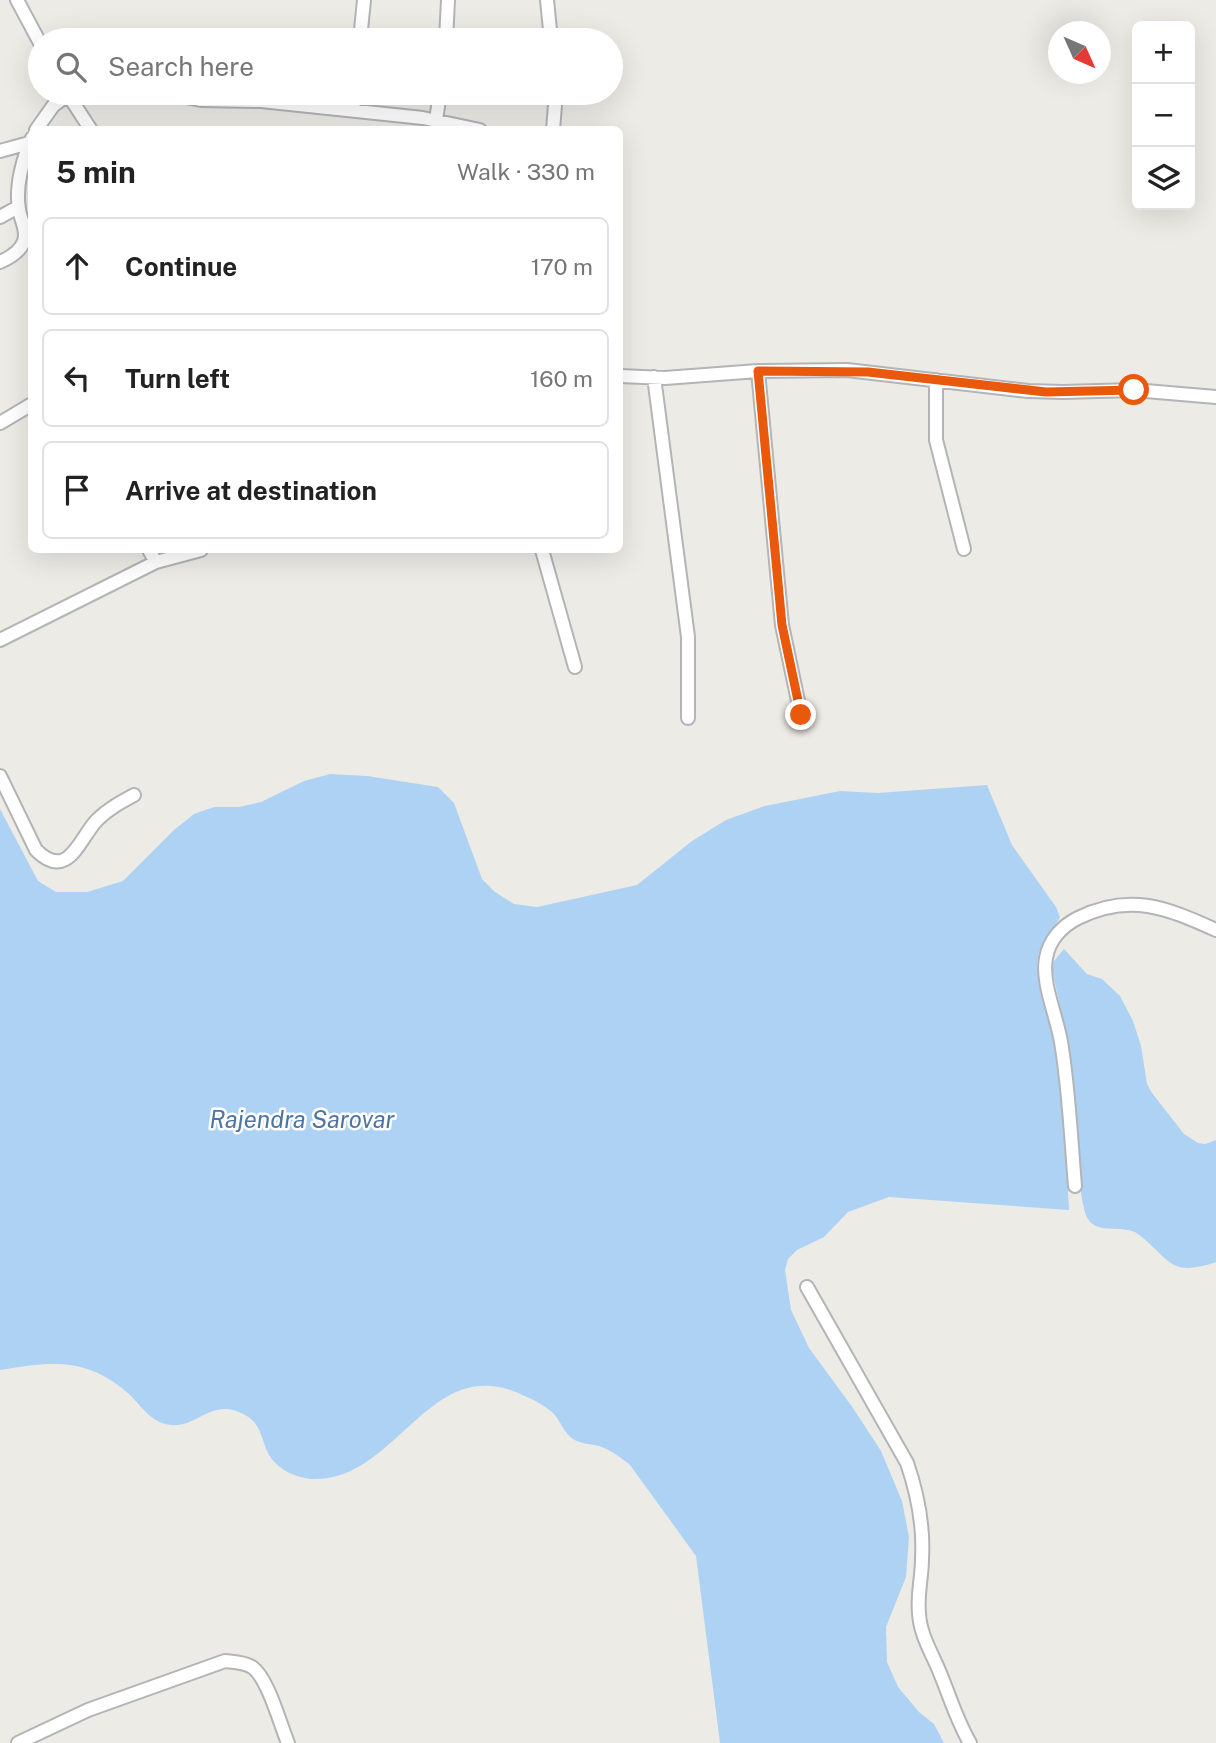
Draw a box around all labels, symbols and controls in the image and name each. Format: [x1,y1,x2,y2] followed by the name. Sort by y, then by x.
[1048,21,1111,84] north arrow
[1132,21,1195,210] map controls
[1132,21,1195,84] button: +
[28,28,623,105] search box
[52,48,90,86] icon: search
[108,51,254,82] text: Search here
[1132,84,1195,147] button: −
[1132,147,1195,210] button: layers
[56,154,136,190] text: 5 min
[457,158,595,185] text: Walk · 330 m
[58,247,96,285] icon: ahead
[125,251,237,282] text: Continue
[531,253,593,280] text: 170 m
[58,359,96,397] icon: left
[125,363,230,394] text: Turn left
[530,365,593,392] text: 160 m
[1118,374,1149,405] route start
[58,471,96,509] icon: arrive
[125,475,377,506] text: Arrive at destination
[785,699,816,730] route end
[209,1105,396,1133] water label: Rajendra Sarovar

